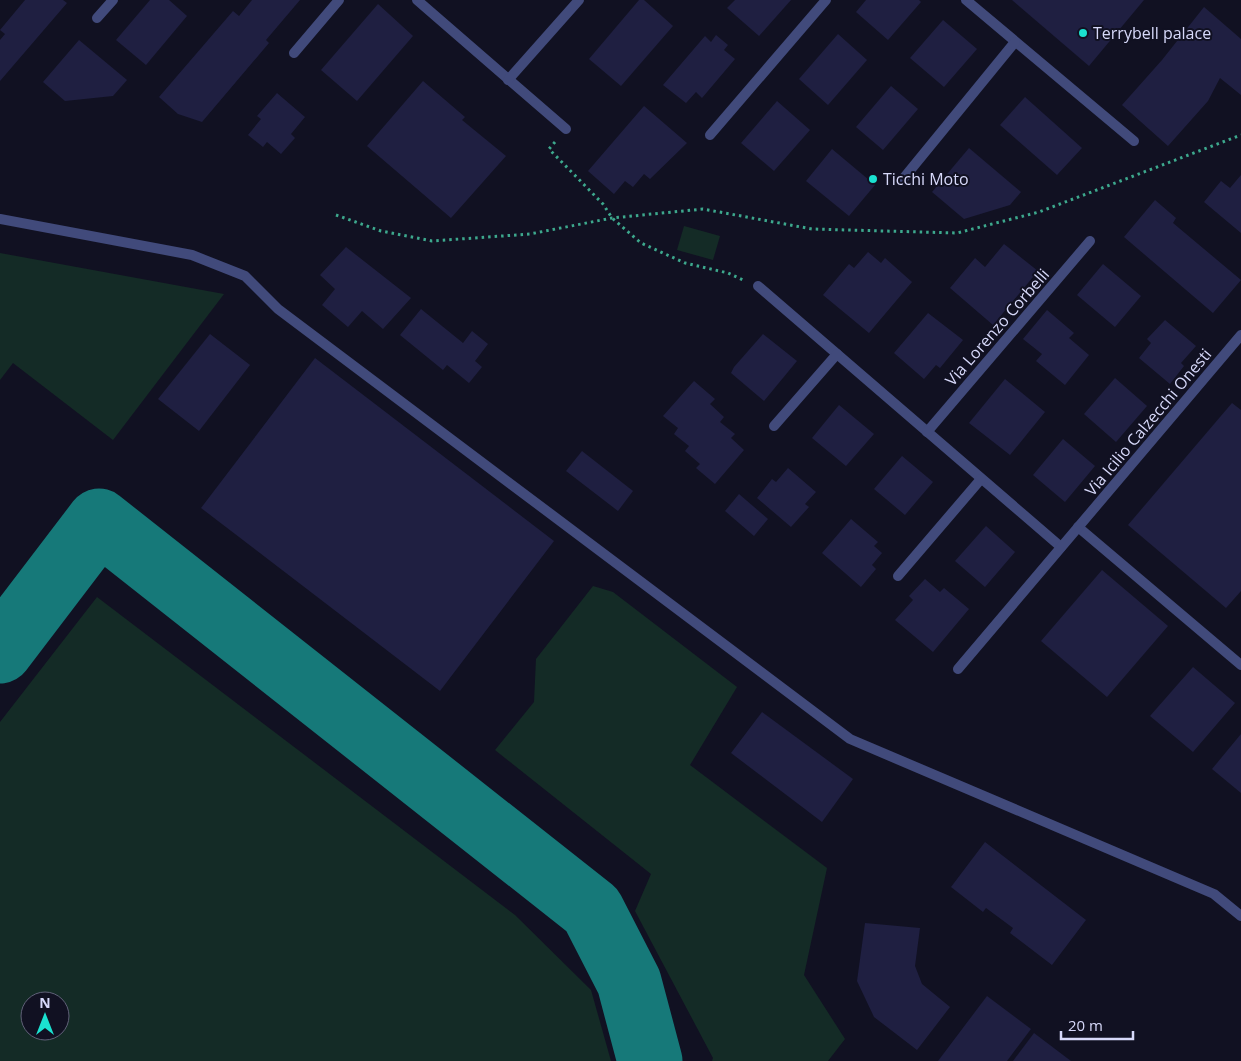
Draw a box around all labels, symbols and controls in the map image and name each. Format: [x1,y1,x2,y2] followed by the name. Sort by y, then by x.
[1093,22,1211,44] place label: Terrybell palace
[1077,27,1089,39] marker: Terrybell palace
[883,168,969,190] place label: Ticchi Moto
[867,173,879,185] marker: Ticchi Moto
[940,264,1054,390] street label: Via Lorenzo Corbelli
[1080,344,1216,500] street label: Via Icilio Calzecchi Onesti
[20,991,70,1041] north arrow
[39,993,51,1012] text: N
[1061,1008,1134,1040] scale bar
[1068,1015,1103,1035] text: 20 m

